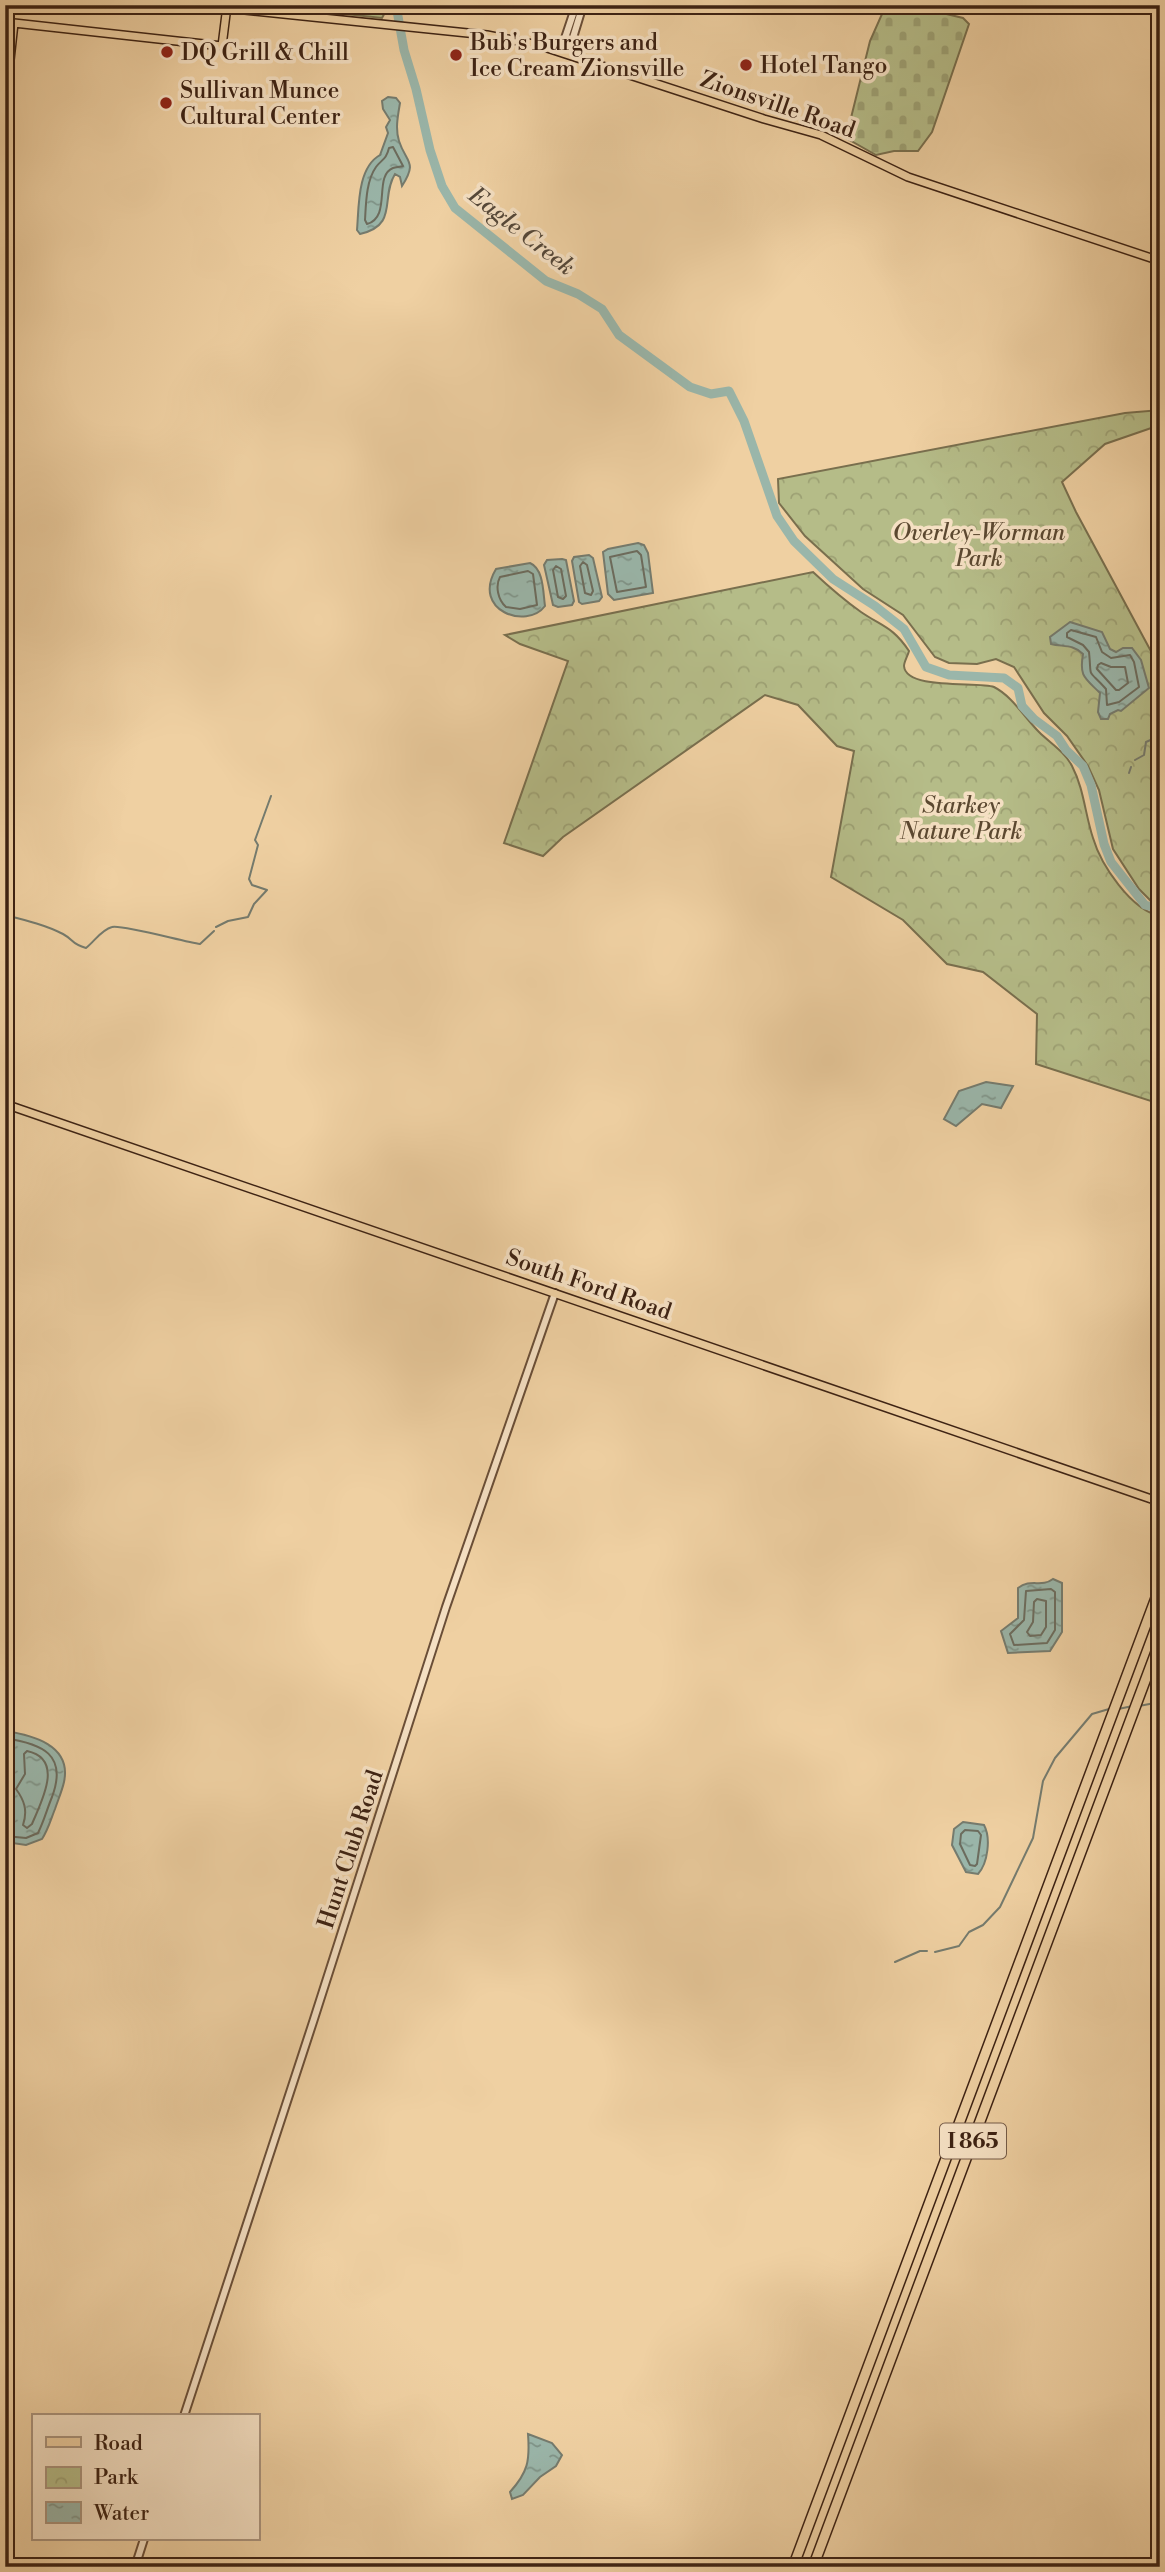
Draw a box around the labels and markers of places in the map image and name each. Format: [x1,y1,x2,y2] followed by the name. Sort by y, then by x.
[469,29,684,83] place label: Bub's Burgers and Ice Cream Zionsville
[181,39,349,67] place label: DQ Grill & Chill
[159,44,175,60] marker: DQ Grill & Chill
[448,47,464,63] marker: Bub's Burgers and Ice Cream Zionsville
[760,52,887,80] place label: Hotel Tango
[738,57,754,73] marker: Hotel Tango
[180,77,341,131] place label: Sullivan Munce Cultural Center
[158,95,174,111] marker: Sullivan Munce Cultural Center

